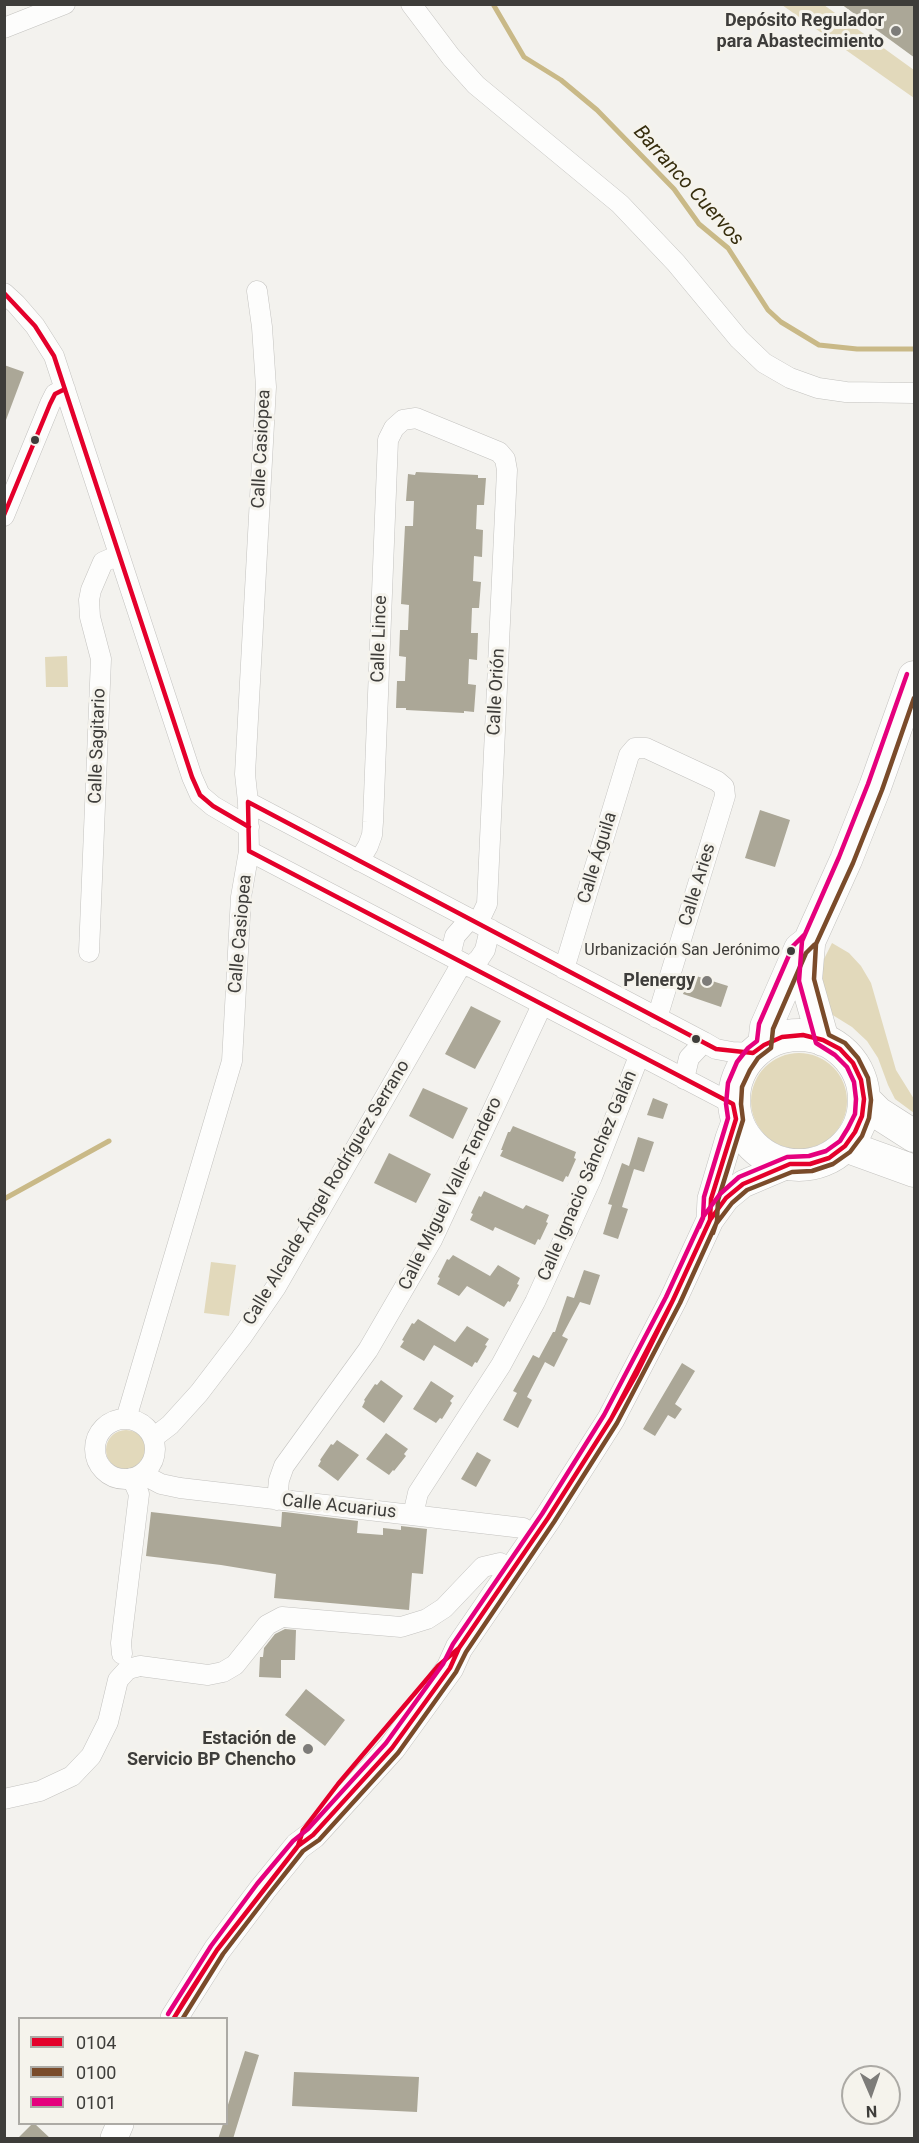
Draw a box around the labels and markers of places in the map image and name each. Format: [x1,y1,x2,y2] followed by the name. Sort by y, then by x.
[717,10,884,52] place label: Depósito Regulador para Abastecimiento
[889,24,903,38] marker: Depósito Regulador para Abastecimiento
[29,434,41,446] unlabelled marker
[584,941,780,961] place label: Urbanización San Jerónimo
[785,945,797,957] marker: Urbanización San Jerónimo
[623,970,695,992] place label: Plenergy
[700,974,714,988] marker: Plenergy
[690,1033,702,1045] unlabelled marker
[127,1728,296,1770] place label: Estación de Servicio BP Chencho
[301,1742,315,1756] marker: Estación de Servicio BP Chencho

